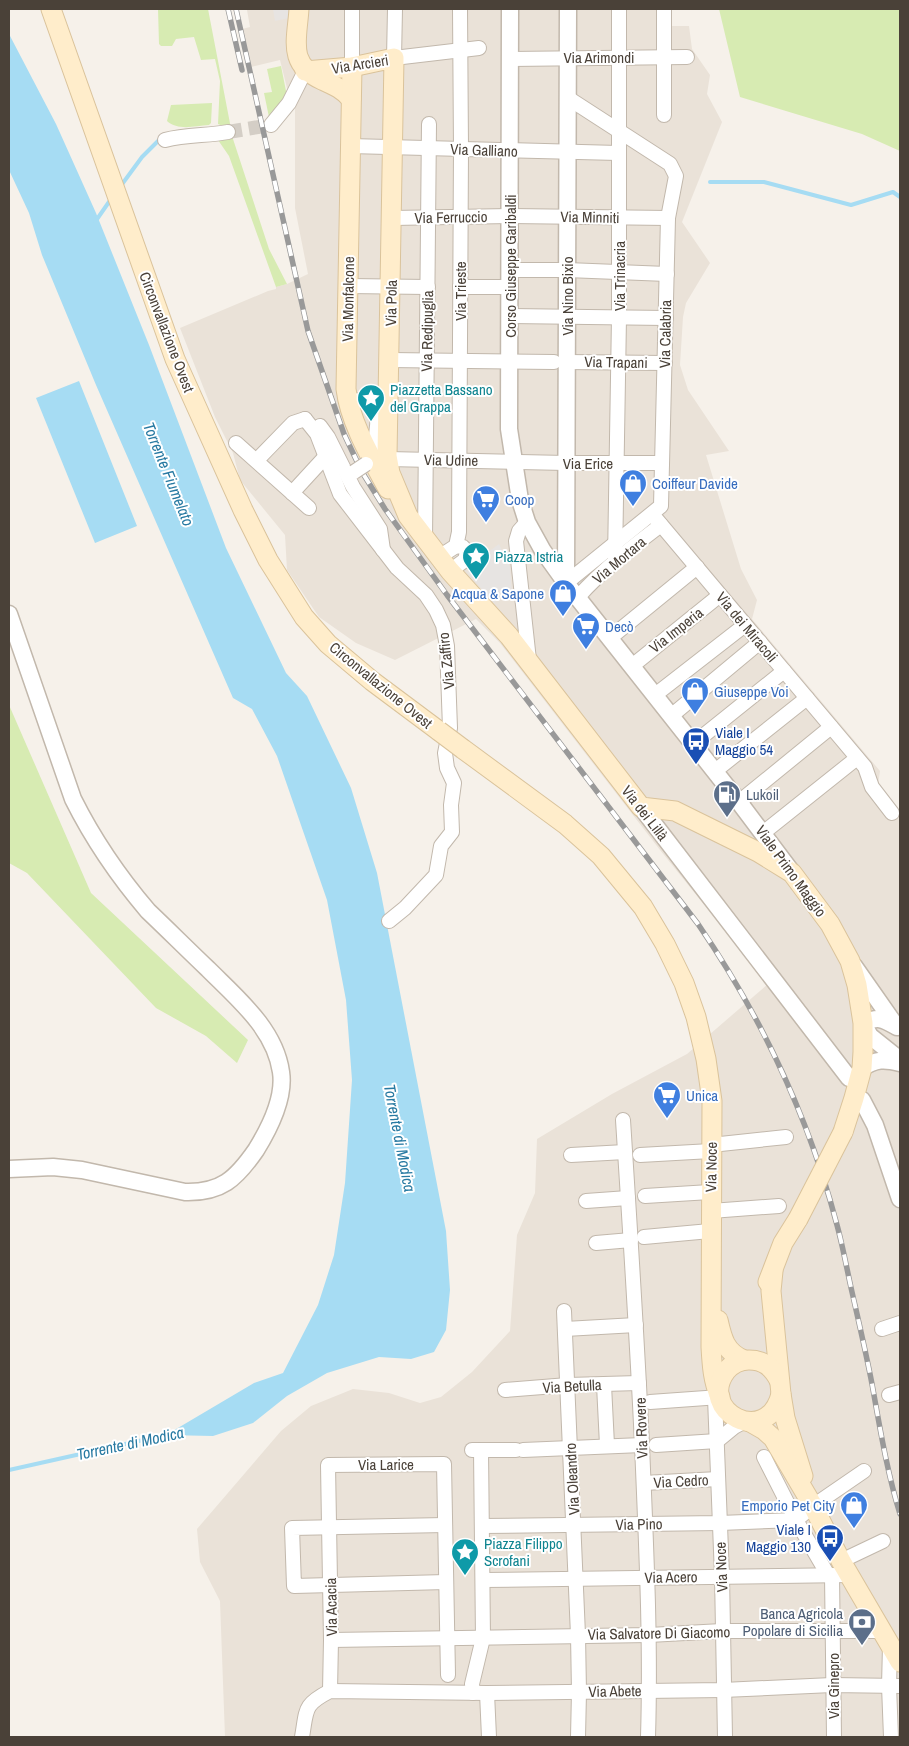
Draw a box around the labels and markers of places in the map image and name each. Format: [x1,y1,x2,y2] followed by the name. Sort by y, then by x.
[390,379,493,417] place label: Piazzetta Bassano del Grappa
[356,383,386,422] place icon: Piazzetta Bassano del Grappa
[618,468,648,507] shop icon: Coiffeur Davide
[652,473,738,494] place label: Coiffeur Davide
[471,484,501,523] supermarket icon: Coop
[505,489,535,510] place label: Coop
[461,541,491,580] place icon: Piazza Istria
[495,546,564,567] place label: Piazza Istria
[548,578,578,617] shop icon: Acqua & Sapone
[451,583,544,604] place label: Acqua & Sapone
[571,611,601,650] supermarket icon: Decò
[605,616,634,637] place label: Decò
[680,676,710,715] shop icon: Giuseppe Voi
[714,681,789,702] place label: Giuseppe Voi
[715,722,773,760] place label: Viale I Maggio 54
[681,726,711,765] bus stop icon: Viale I Maggio 54
[712,779,742,818] fuel station icon: Lukoil
[746,784,779,805] place label: Lukoil
[652,1080,682,1119] supermarket icon: Unica
[686,1085,718,1106] place label: Unica
[839,1490,869,1529] shop icon: Emporio Pet City
[741,1495,836,1516] place label: Emporio Pet City
[746,1519,811,1557] place label: Viale I Maggio 130
[815,1523,845,1562] bus stop icon: Viale I Maggio 130
[484,1533,563,1571] place label: Piazza Filippo Scrofani
[450,1537,480,1576] place icon: Piazza Filippo Scrofani
[742,1603,843,1641] place label: Banca Agricola Popolare di Sicilia
[847,1607,877,1646] bank icon: Banca Agricola Popolare di Sicilia

